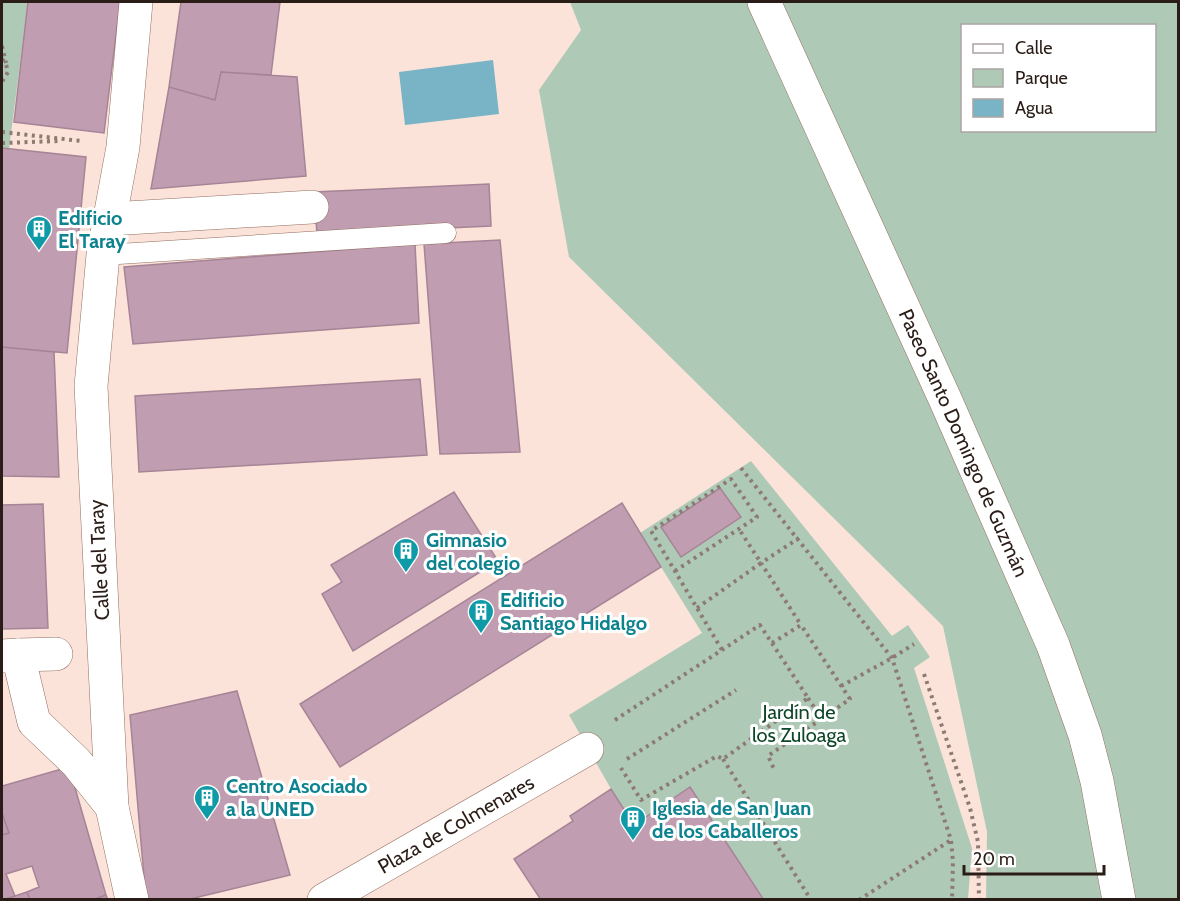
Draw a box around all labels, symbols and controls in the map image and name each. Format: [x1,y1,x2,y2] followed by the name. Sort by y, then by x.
[961,24,1156,132] legend
[1015,37,1052,59] text: Calle
[1015,67,1068,89] text: Parque
[1015,97,1053,119] text: Agua
[58,206,126,253] place label: Edificio El Taray
[24,214,54,252] building icon: Edificio El Taray
[894,305,1034,581] street label: Paseo Santo Domingo de Guzmán
[84,499,114,621] street label: Calle del Taray
[426,528,520,575] place label: Gimnasio del colegio
[391,536,421,574] building icon: Gimnasio del colegio
[500,588,647,635] place label: Edificio Santiago Hidalgo
[466,597,496,635] building icon: Edificio Santiago Hidalgo
[752,700,846,747] park label: Jardín de los Zuloaga
[374,770,538,879] street label: Plaza de Colmenares
[226,774,367,821] place label: Centro Asociado a la UNED
[192,783,222,821] building icon: Centro Asociado a la UNED
[652,796,811,843] place label: Iglesia de San Juan de los Caballeros
[618,804,648,842] building icon: Iglesia de San Juan de los Caballeros
[964,838,1104,876] scale bar
[973,848,1015,870] text: 20 m

